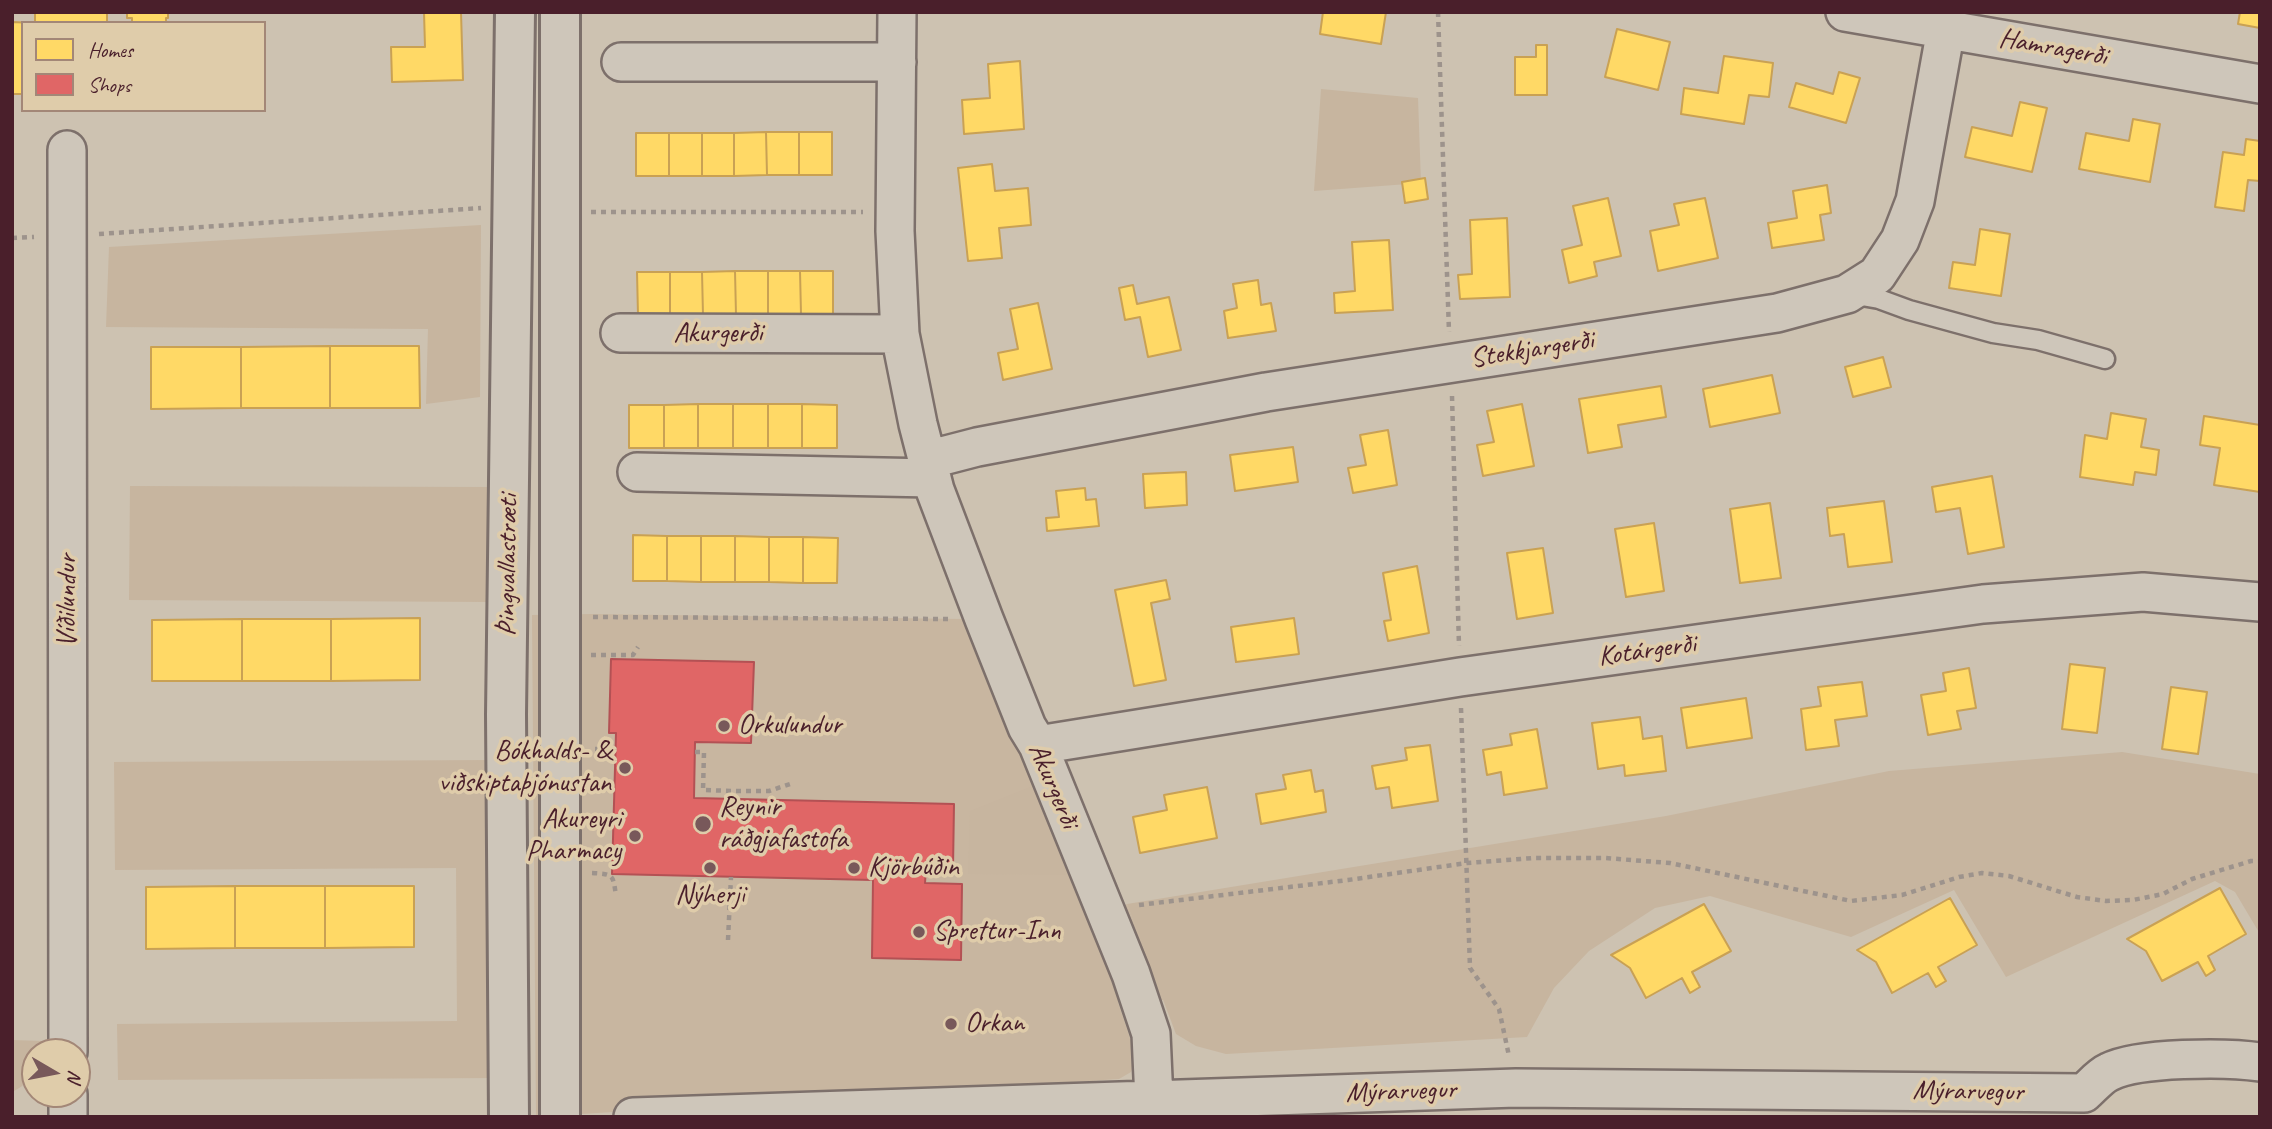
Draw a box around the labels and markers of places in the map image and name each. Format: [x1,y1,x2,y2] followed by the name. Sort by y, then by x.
[738,709,842,743] place label: Orkulundur
[716,718,732,734] marker: Orkulundur
[439,735,611,801] place label: Bókhalds- & viðskiptaþjónustan
[617,760,633,776] marker: Bókhalds- & viðskiptaþjónustan
[719,791,847,857] place label: Reynir ráðgjafastofa
[526,803,621,869] place label: Akureyri Pharmacy
[693,814,713,834] marker: Reynir ráðgjafastofa
[627,828,643,844] marker: Akureyri Pharmacy
[868,851,959,885] place label: Kjörbúðin
[702,860,718,876] marker: Nýherji
[846,860,862,876] marker: Kjörbúðin
[675,879,745,913] place label: Nýherji
[933,915,1061,949] place label: Sprettur-Inn
[911,924,927,940] marker: Sprettur-Inn
[965,1007,1024,1041] place label: Orkan
[943,1016,959,1032] marker: Orkan

